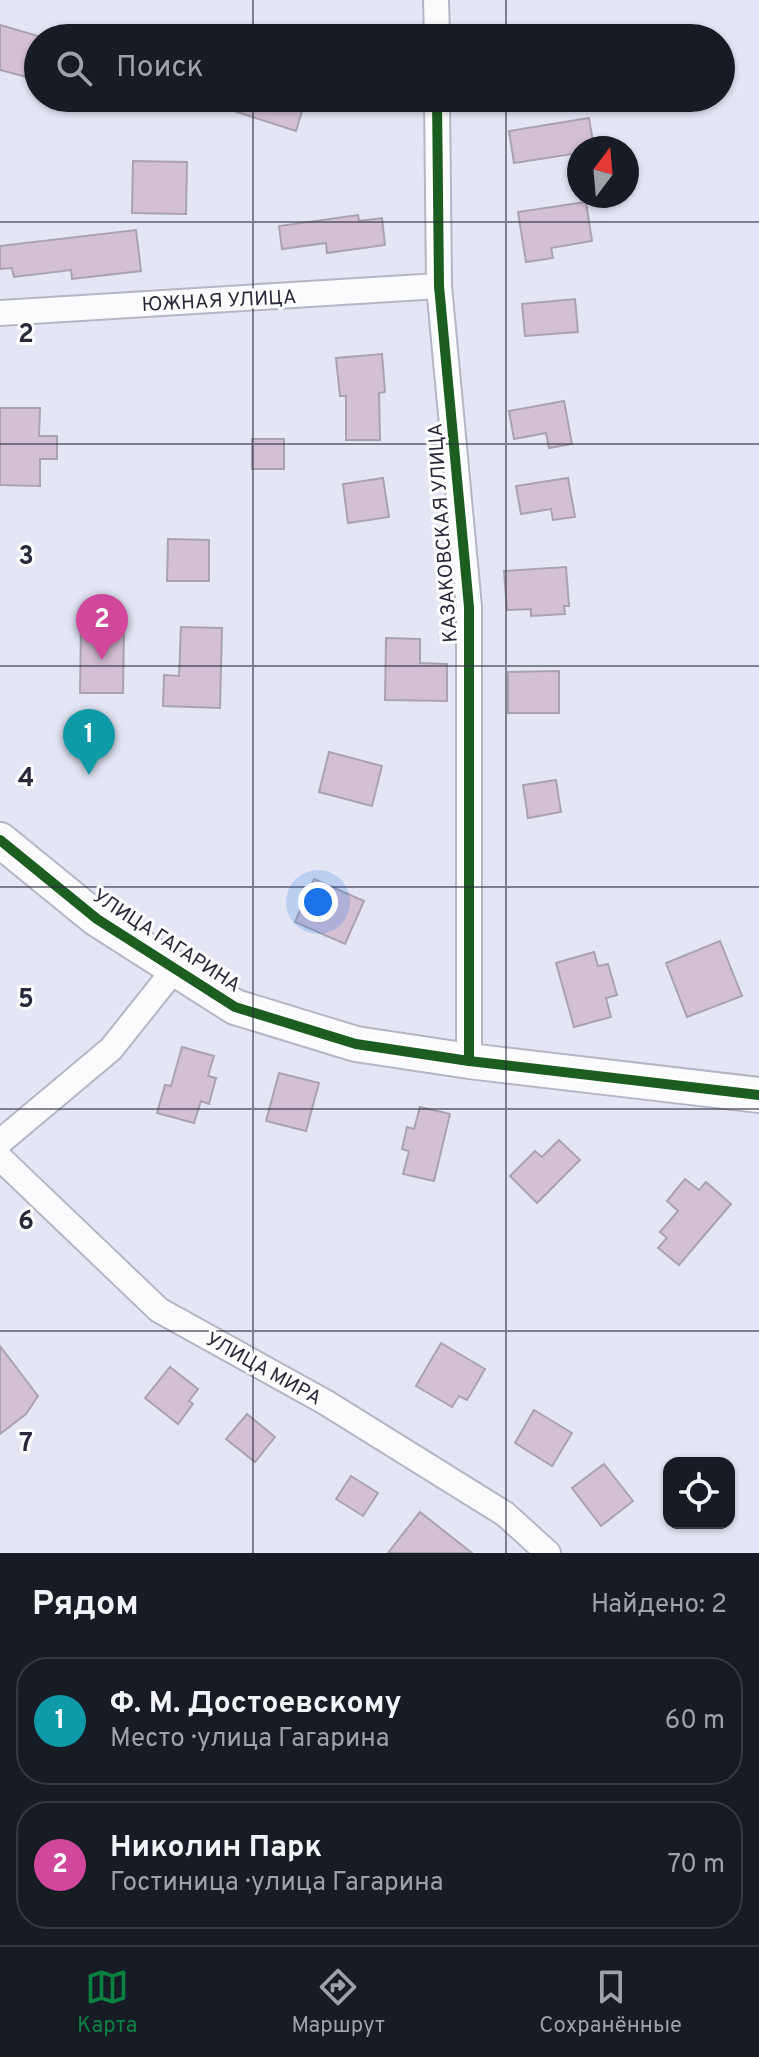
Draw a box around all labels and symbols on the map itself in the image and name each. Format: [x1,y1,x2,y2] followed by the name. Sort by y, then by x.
[567,136,639,208] north arrow
[141,285,297,319] street label: ЮЖНАЯ УЛИЦА
[18,319,34,352] text: 2
[423,422,465,644] street label: КАЗАКОВСКАЯ УЛИЦА
[18,541,34,574] text: 3
[76,594,128,660] pin: 2
[63,709,115,775] pin: 1
[18,763,34,796] text: 4
[298,882,338,922] your location
[87,884,245,999] street label: УЛИЦА ГАГАРИНА
[18,984,34,1017] text: 5
[18,1206,34,1239] text: 6
[200,1327,326,1412] street label: УЛИЦА МИРА
[19,1428,33,1461] text: 7

